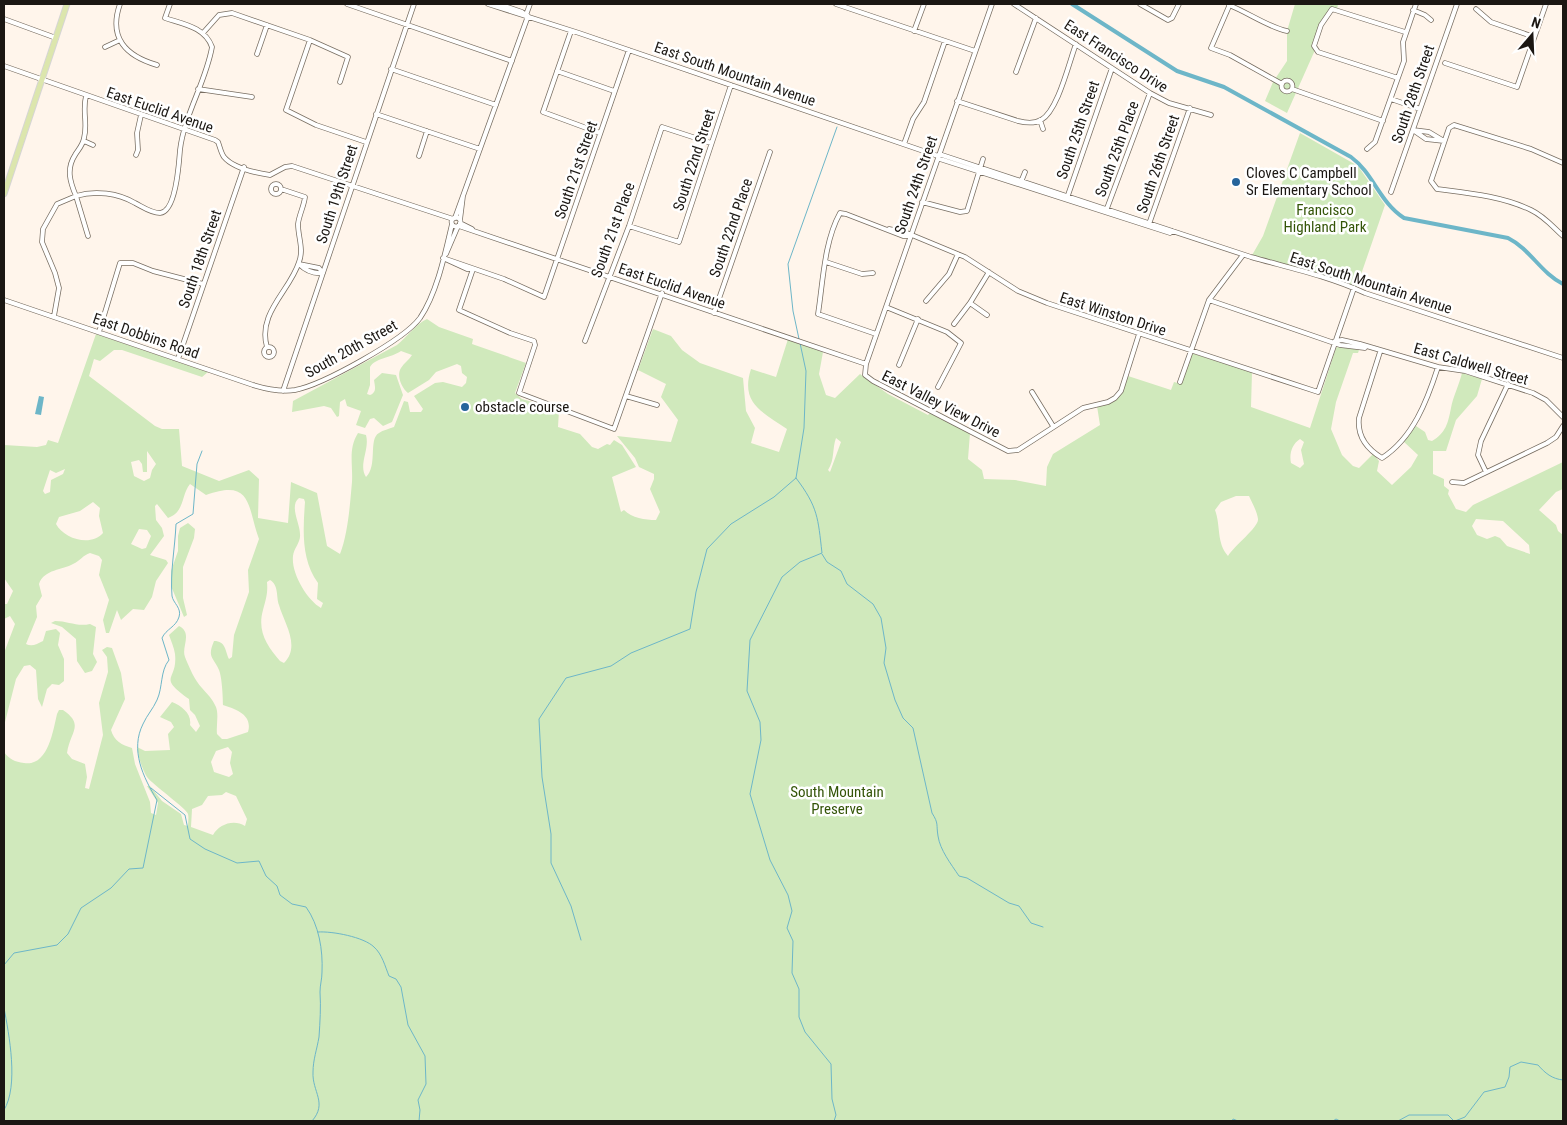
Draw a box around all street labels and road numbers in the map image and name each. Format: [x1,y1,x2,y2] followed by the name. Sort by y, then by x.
[1061,16,1171,96] street label: East Francisco Drive
[652,38,818,110] street label: East South Mountain Avenue
[1388,42,1438,146] street label: South 28th Street
[1053,78,1103,182] street label: South 25th Street
[104,83,216,137] street label: East Euclid Avenue
[1091,99,1143,199] street label: South 25th Place
[669,107,719,213] street label: South 22nd Street
[1133,112,1183,216] street label: South 26th Street
[551,119,601,221] street label: South 21st Street
[891,133,941,237] street label: South 24th Street
[313,142,361,246] street label: South 19th Street
[706,176,756,280] street label: South 22nd Place
[587,180,639,280] street label: South 21st Place
[175,207,225,311] street label: South 18th Street
[1288,248,1454,318] street label: East South Mountain Avenue
[616,259,728,313] street label: East Euclid Avenue
[1058,288,1168,340] street label: East Winston Drive
[90,309,202,363] street label: East Dobbins Road
[302,316,400,382] street label: South 20th Street
[1412,339,1530,389] street label: East Caldwell Street
[879,366,1003,442] street label: East Valley View Drive

